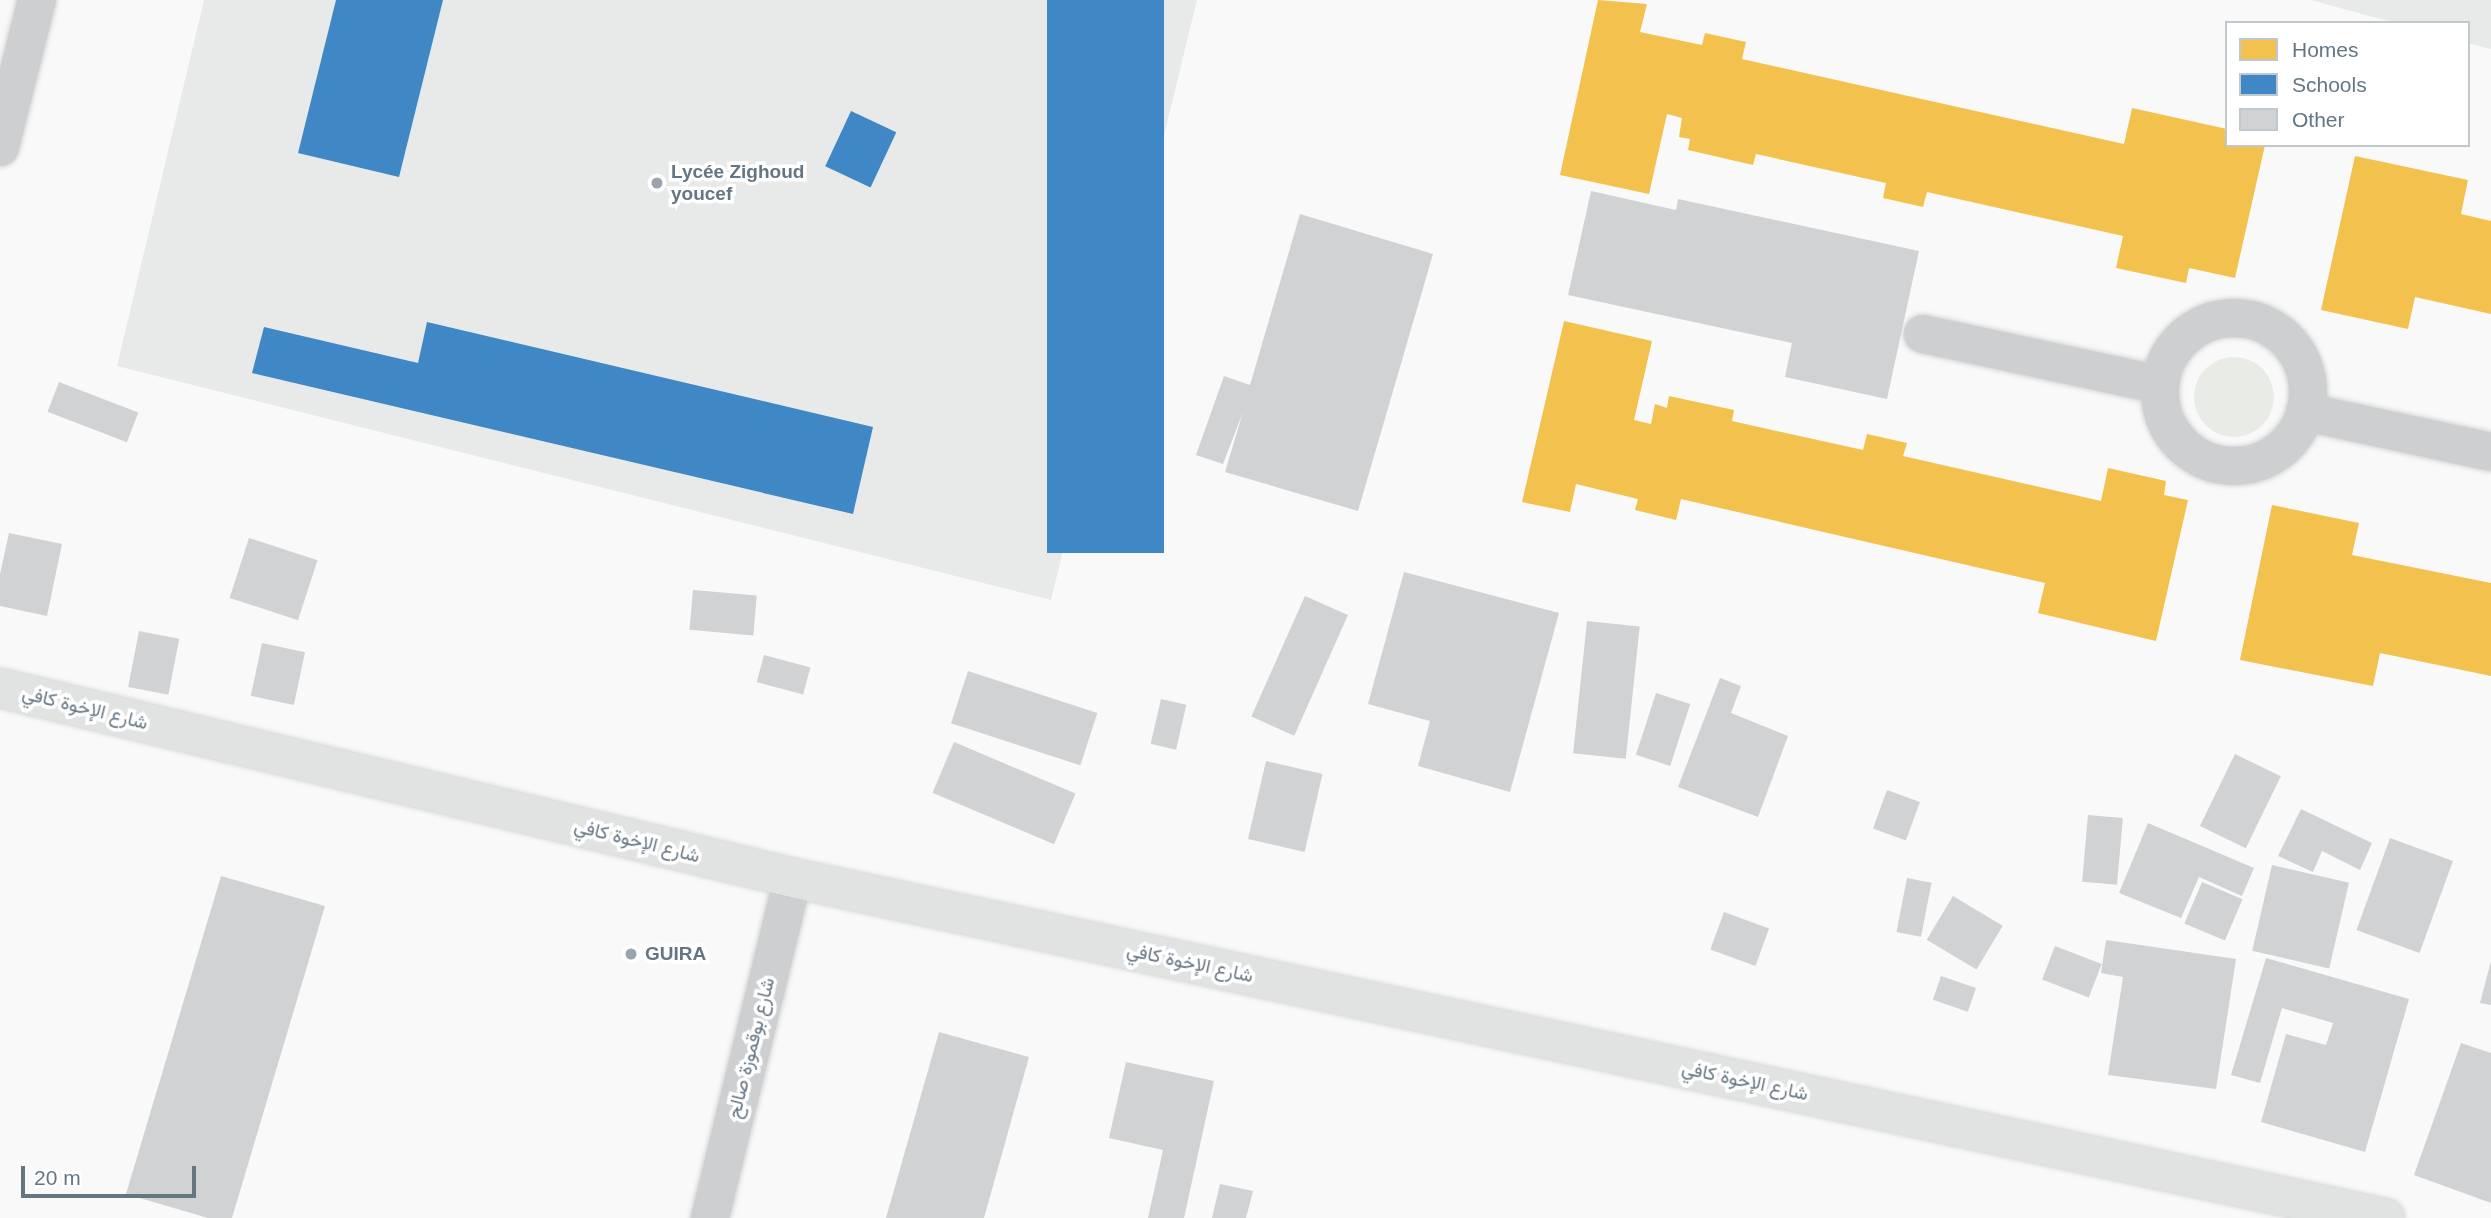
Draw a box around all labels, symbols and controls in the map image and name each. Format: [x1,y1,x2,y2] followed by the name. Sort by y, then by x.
[2225,21,2470,147] legend
[2292,38,2359,61] text: Homes
[2292,73,2367,96] text: Schools
[2292,108,2345,131] text: Other
[671,161,804,205] place label: Lycée Zighoud youcef
[649,175,665,191] marker: Lycée Zighoud youcef
[20,681,150,735] street label: شارع الإخوة كافي
[572,814,702,868] street label: شارع الإخوة كافي
[1125,938,1255,988] street label: شارع الإخوة كافي
[645,943,706,965] place label: GUIRA
[623,946,639,962] marker: GUIRA
[723,975,779,1121] street label: شارع بوقموزة صالح
[1680,1056,1810,1106] street label: شارع الإخوة كافي
[24,1152,200,1196] scale bar
[34,1166,81,1189] text: 20 m

